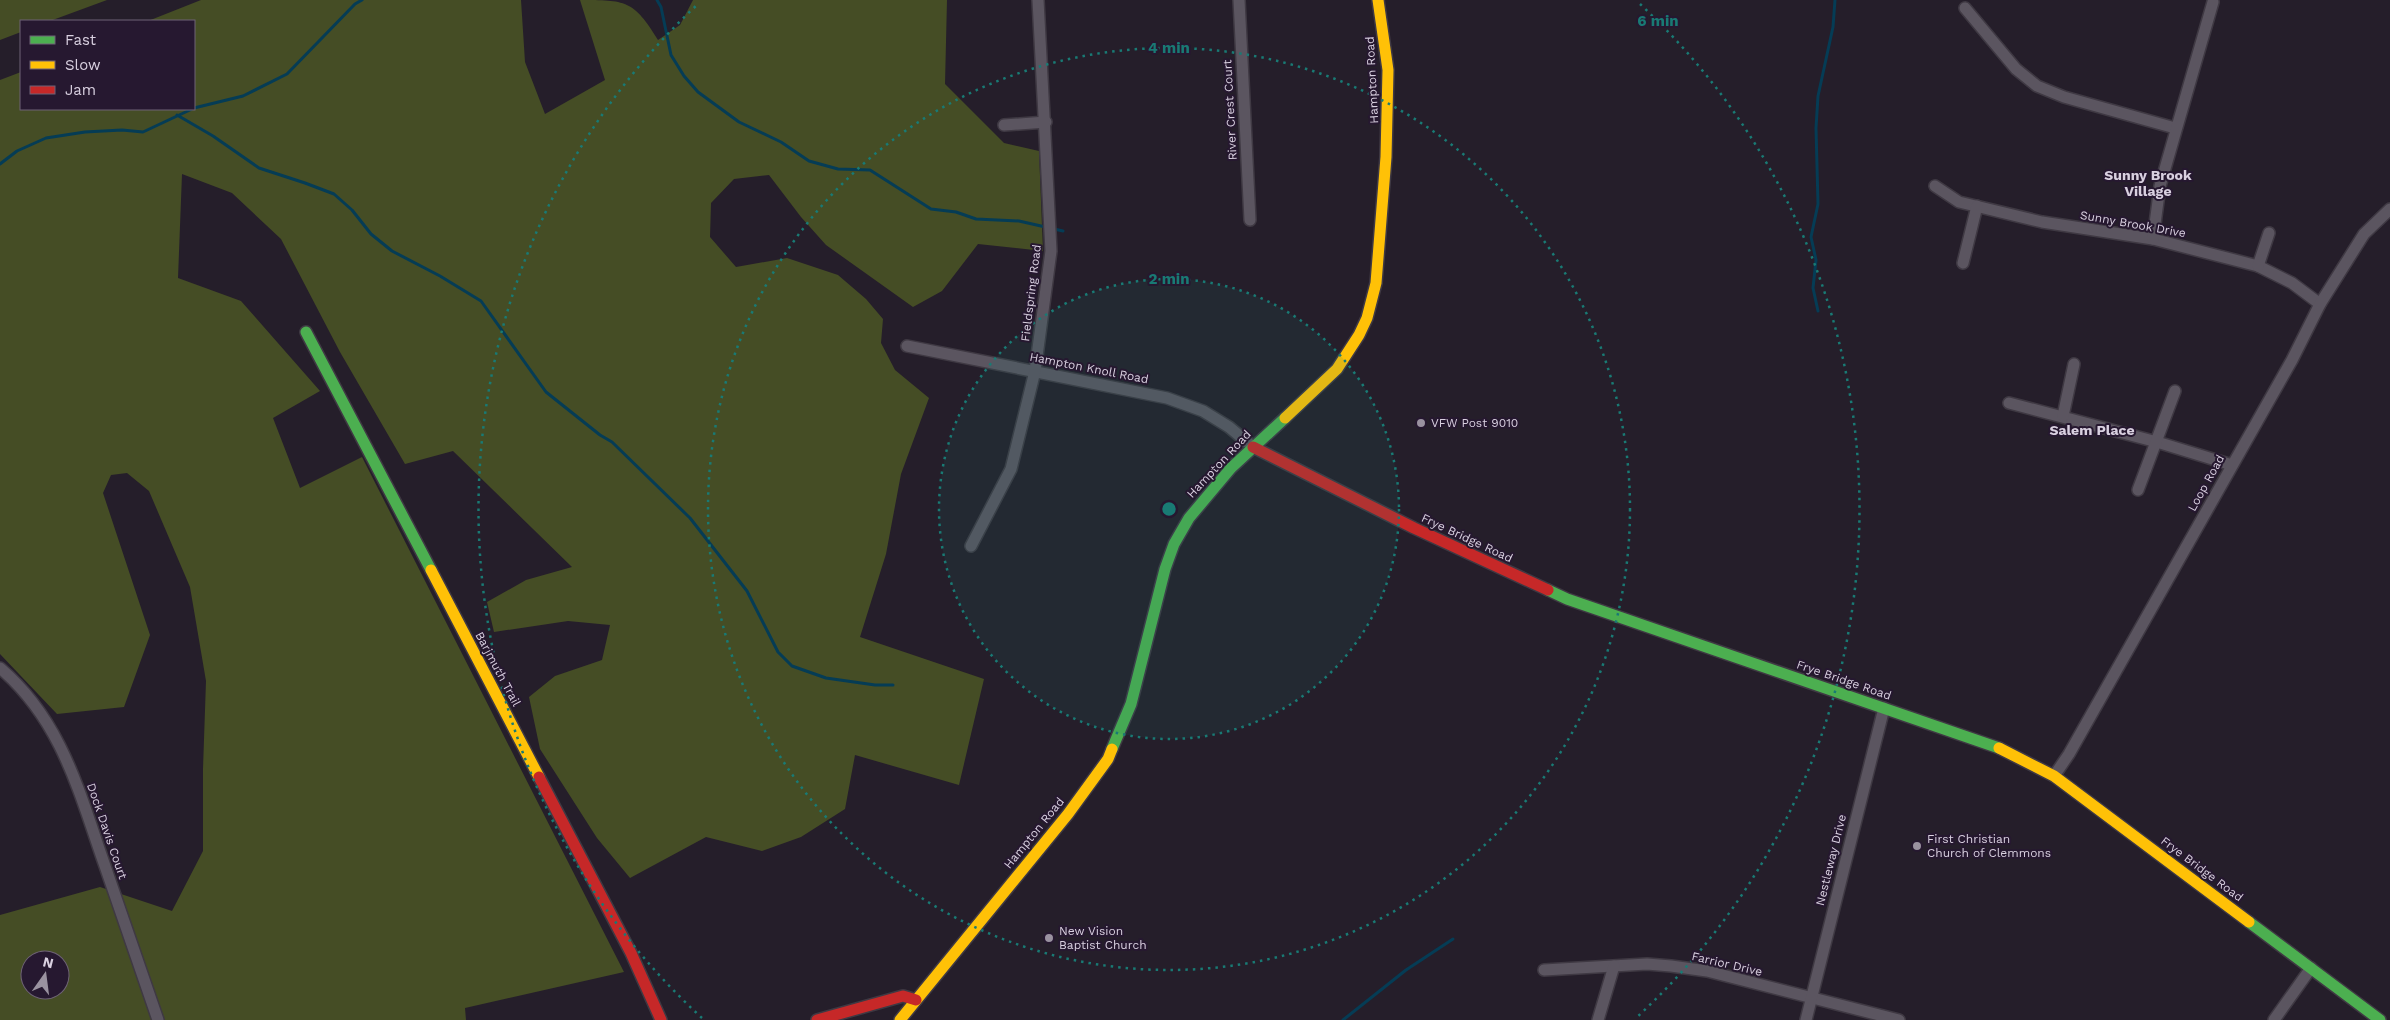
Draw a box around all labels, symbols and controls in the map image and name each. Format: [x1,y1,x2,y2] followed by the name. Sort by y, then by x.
[1637,12,1679,30] text: 6 min
[20,20,195,110] legend
[65,31,97,49] text: Fast
[1363,36,1381,124] street label: Hampton Road
[1148,39,1190,57] text: 4 min
[65,56,101,74] text: Slow
[1220,59,1240,161] street label: River Crest Court
[65,81,96,99] text: Jam
[2104,167,2192,199] district label: Sunny Brook Village
[2079,208,2187,240] street label: Sunny Brook Drive
[1018,244,1044,342] street label: Fieldspring Road
[1148,270,1190,288] text: 2 min
[1028,350,1150,386] street label: Hampton Knoll Road
[1431,416,1518,430] place label: VFW Post 9010
[1415,417,1427,429] marker: VFW Post 9010
[2049,422,2135,438] district label: Salem Place
[1184,427,1254,501] street label: Hampton Road
[2185,452,2227,514] street label: Loop Road
[1160,500,1178,518] centre of rings
[1419,511,1515,565] street label: Frye Bridge Road
[472,629,524,709] street label: Barjmuth Trail
[1795,657,1893,703] street label: Frye Bridge Road
[84,781,130,881] street label: Dock Davis Court
[1001,795,1067,871] street label: Hampton Road
[1813,813,1849,907] street label: Nestleway Drive
[1927,832,2051,860] place label: First Christian Church of Clemmons
[2158,834,2246,904] street label: Frye Bridge Road
[1911,840,1923,852] marker: First Christian Church of Clemmons
[1059,924,1147,952] place label: New Vision Baptist Church
[1043,932,1055,944] marker: New Vision Baptist Church
[1690,949,1764,979] street label: Farrior Drive
[20,950,70,1000] north arrow
[41,953,55,971] text: N

